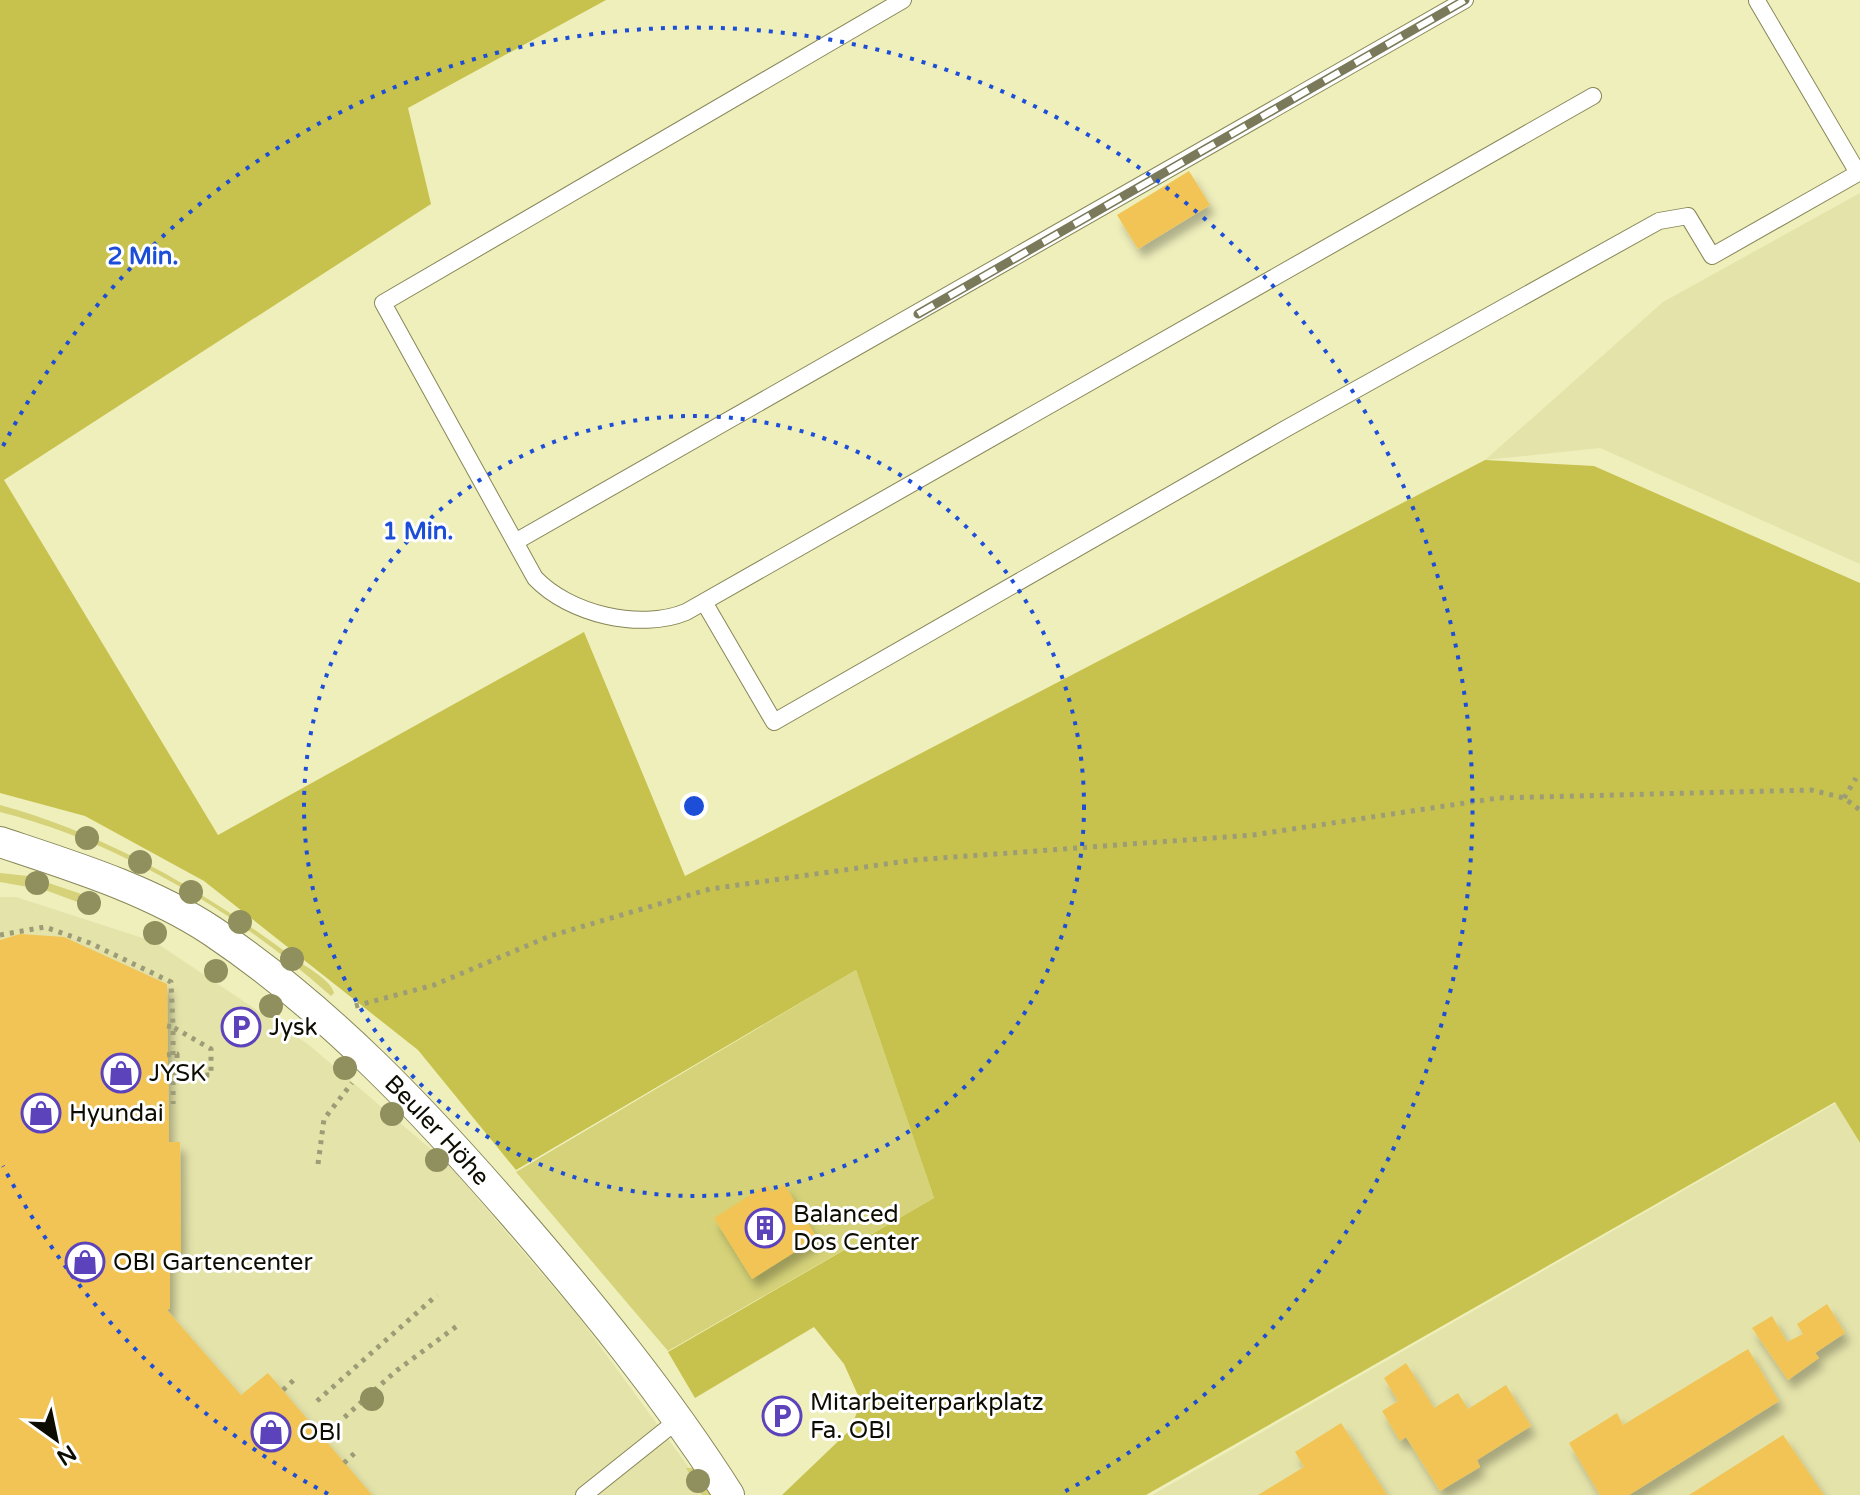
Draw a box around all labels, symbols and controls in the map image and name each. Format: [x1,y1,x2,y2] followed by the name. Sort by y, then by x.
[107,242,179,271] text: 2 Min.
[382,517,454,546] text: 1 Min.
[680,792,708,820] centre of rings
[220,1006,262,1048] parking icon: Jysk
[269,1013,318,1042] place label: Jysk
[100,1052,142,1094] shop icon: JYSK
[149,1059,206,1088] place label: JYSK
[378,1069,495,1192] street label: Beuler Höhe
[20,1092,62,1134] shop icon: Hyundai
[69,1099,164,1128] place label: Hyundai
[793,1200,920,1257] place label: Balanced Dos Center
[744,1207,786,1249] building icon: Balanced Dos Center
[64,1241,106,1283] shop icon: OBI Gartencenter
[113,1248,313,1277] place label: OBI Gartencenter
[810,1388,1044,1445] place label: Mitarbeiterparkplatz Fa. OBI
[761,1395,803,1437] parking icon: Mitarbeiterparkplatz Fa. OBI
[16,1399,96,1479] north arrow
[250,1411,292,1453] shop icon: OBI
[299,1418,342,1447] place label: OBI
[52,1439,81,1471] text: N

